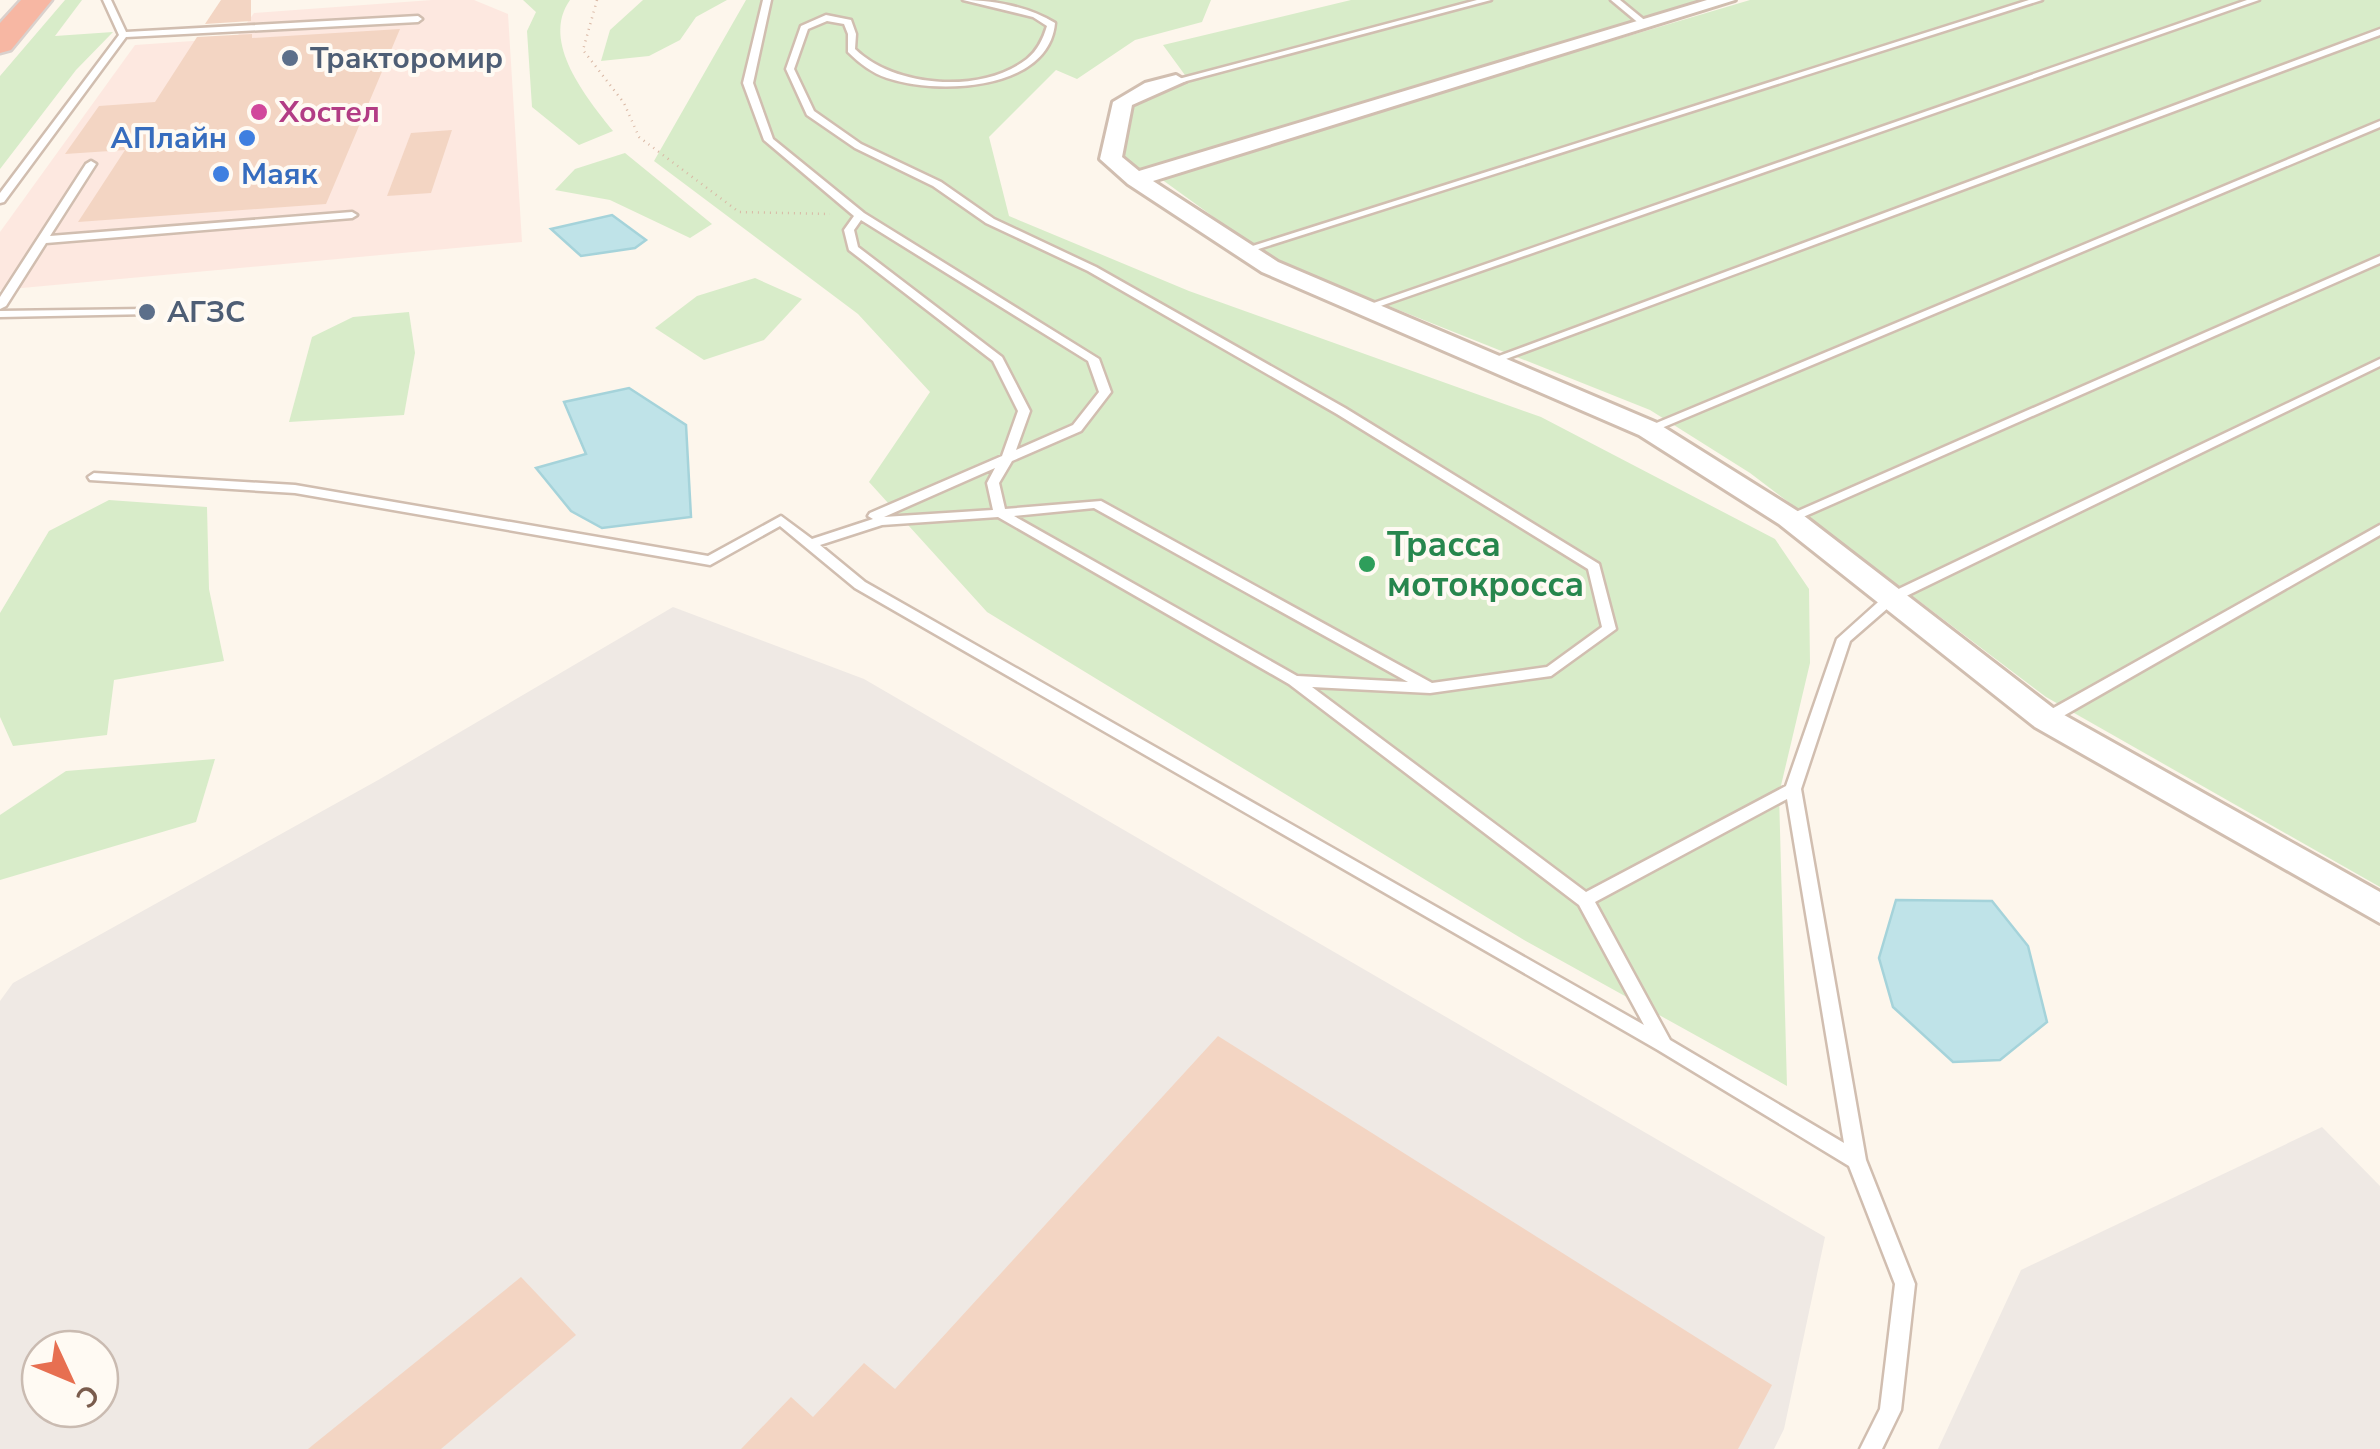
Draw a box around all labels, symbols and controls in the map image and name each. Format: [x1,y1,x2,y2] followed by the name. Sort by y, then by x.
[310,38,503,79] place label: Тракторомир
[279,47,301,69] marker: Тракторомир
[278,92,380,133] place label: Хостел
[248,101,270,123] marker: Хостел
[111,118,227,159] place label: АПлайн
[236,127,258,149] marker: АПлайн
[241,154,318,195] place label: Маяк
[210,163,232,185] marker: Маяк
[167,292,245,333] place label: АГЗС
[136,301,158,323] marker: АГЗС
[1387,521,1584,608] place label: Трасса мотокросса
[1356,553,1378,575] marker: Трасса мотокросса
[20,1329,120,1429] north arrow
[67,1376,108,1416] text: С

